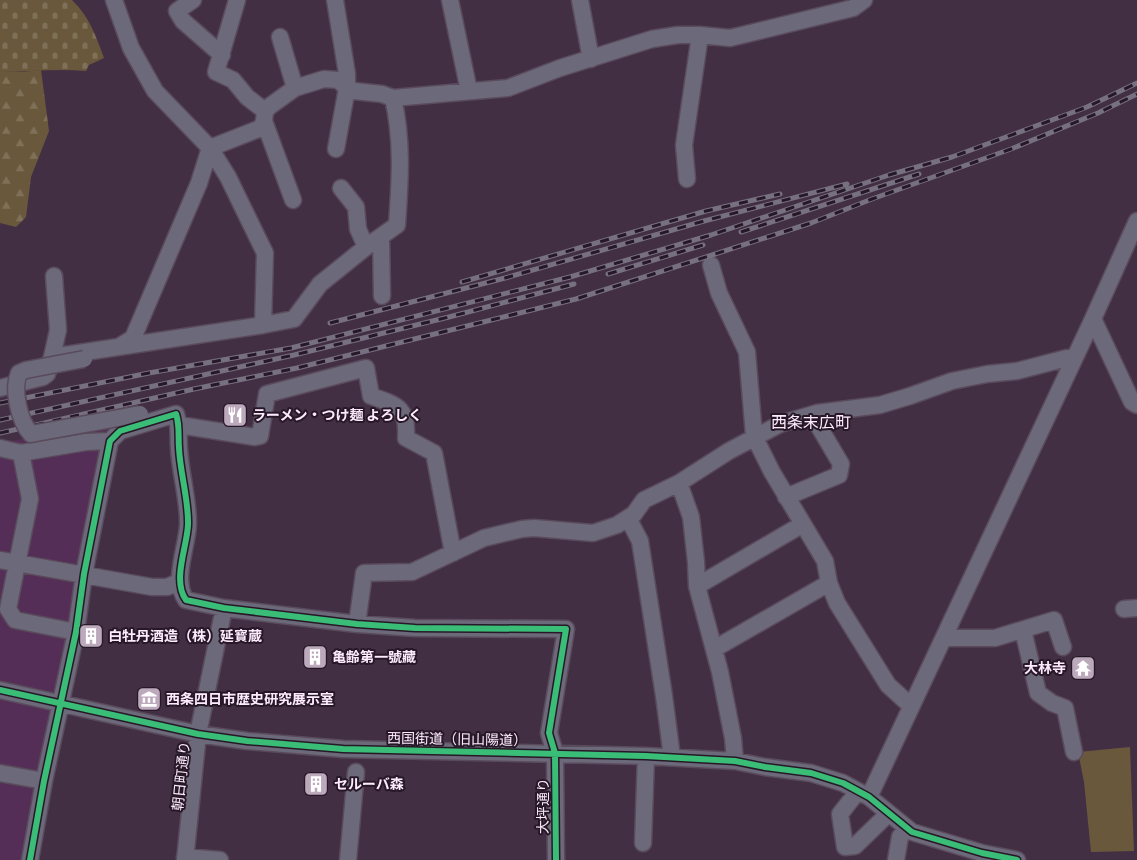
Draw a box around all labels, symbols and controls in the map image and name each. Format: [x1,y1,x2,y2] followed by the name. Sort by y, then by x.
[222,402,248,428] restaurant icon: ラーメン・つけ麺 よろしく
[252,406,422,424] place label: ラーメン・つけ麺 よろしく
[771,412,851,432] district label: 西条末広町
[78,623,104,649] building icon: 白牡丹酒造（株）延寳蔵
[108,627,262,645] place label: 白牡丹酒造（株）延寳蔵
[302,644,328,670] building icon: 亀齢第一號藏
[332,648,416,666] place label: 亀齢第一號藏
[1070,655,1096,681] temple icon: 大林寺
[1024,659,1066,677] place label: 大林寺
[136,686,162,712] museum icon: 西条四日市歴史研究展示室
[166,690,334,708] place label: 西条四日市歴史研究展示室
[387,729,527,749] street label: 西国街道（旧山陽道）
[168,740,194,812] street label: 朝日町通り
[303,771,329,797] building icon: セルーバ森
[334,775,404,793] place label: セルーバ森
[534,778,552,834] street label: 大坪通り

